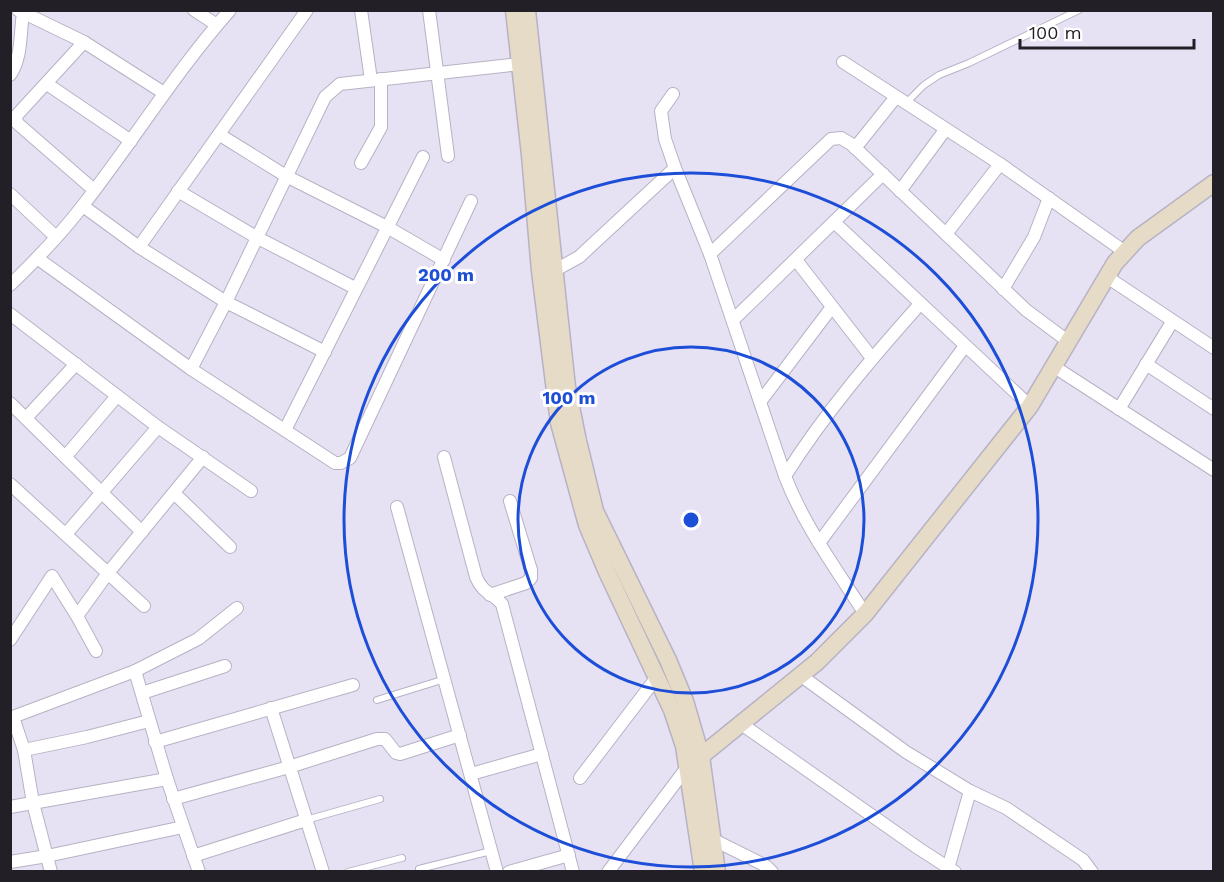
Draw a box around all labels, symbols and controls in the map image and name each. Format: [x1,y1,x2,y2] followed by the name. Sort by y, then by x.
[1020,12,1194,50] scale bar
[1029,22,1082,43] text: 100 m
[418,264,474,285] text: 200 m
[542,387,596,408] text: 100 m
[681,510,701,530] centre of rings

